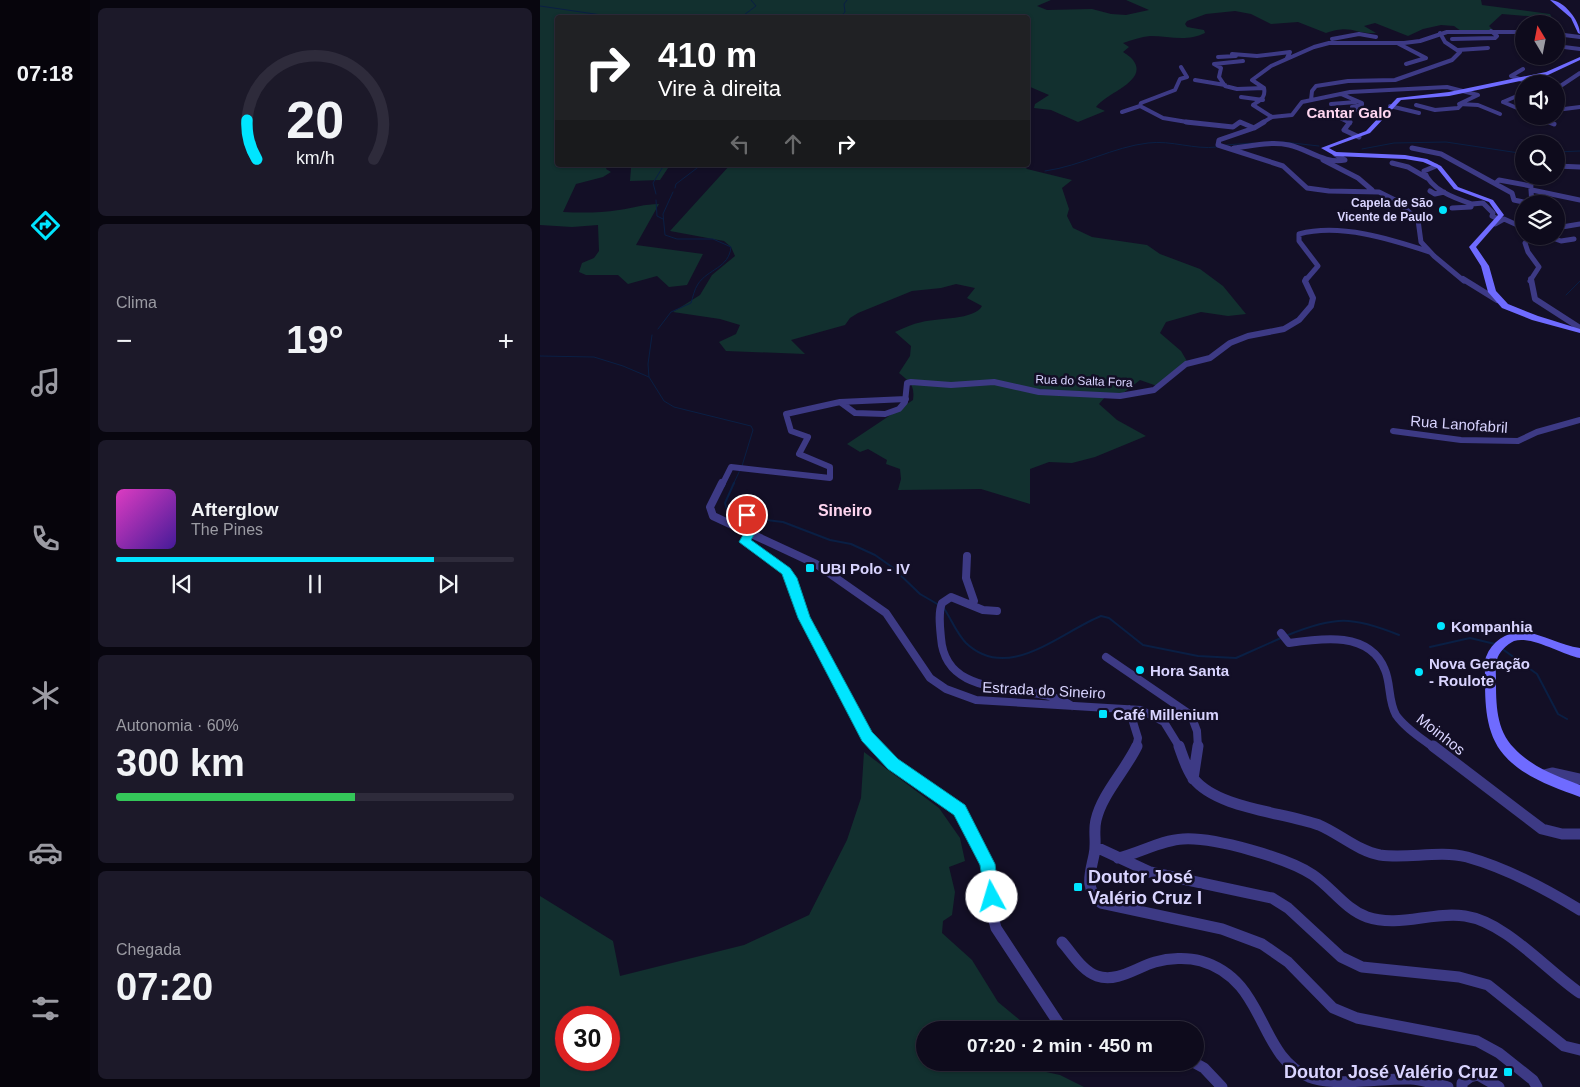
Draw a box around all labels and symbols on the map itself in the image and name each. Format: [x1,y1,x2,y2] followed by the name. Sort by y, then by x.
[1515,15,1565,65] north arrow
[1306,104,1392,121] district label: Cantar Galo
[1337,196,1433,224] place label: Capela de São Vicente de Paulo
[1437,204,1449,216] marker: Capela de São Vicente de Paulo
[1035,372,1133,390] street label: Rua do Salta Fora
[1410,412,1508,436] street label: Rua Lanofabril
[726,494,768,536] pin
[818,502,872,519] district label: Sineiro
[820,560,910,577] place label: UBI Polo - IV
[804,562,816,574] marker: UBI Polo - IV
[1451,618,1533,635] place label: Kompanhia
[1435,620,1447,632] marker: Kompanhia
[1429,655,1530,689] place label: Nova Geração - Roulote
[1150,662,1230,679] place label: Hora Santa
[1134,664,1146,676] marker: Hora Santa
[1413,666,1425,678] marker: Nova Geração - Roulote
[982,678,1106,702] street label: Estrada do Sineiro
[1113,706,1219,723] place label: Café Millenium
[1097,708,1109,720] marker: Café Millenium
[1413,710,1469,758] street label: Moinhos
[1088,867,1202,908] place label: Doutor José Valério Cruz I
[965,870,1017,922] position arrow
[1072,881,1084,893] marker: Doutor José Valério Cruz I
[555,1006,620,1071] speed limit sign: 30
[1284,1062,1498,1082] place label: Doutor José Valério Cruz
[1502,1066,1514,1078] marker: Doutor José Valério Cruz

